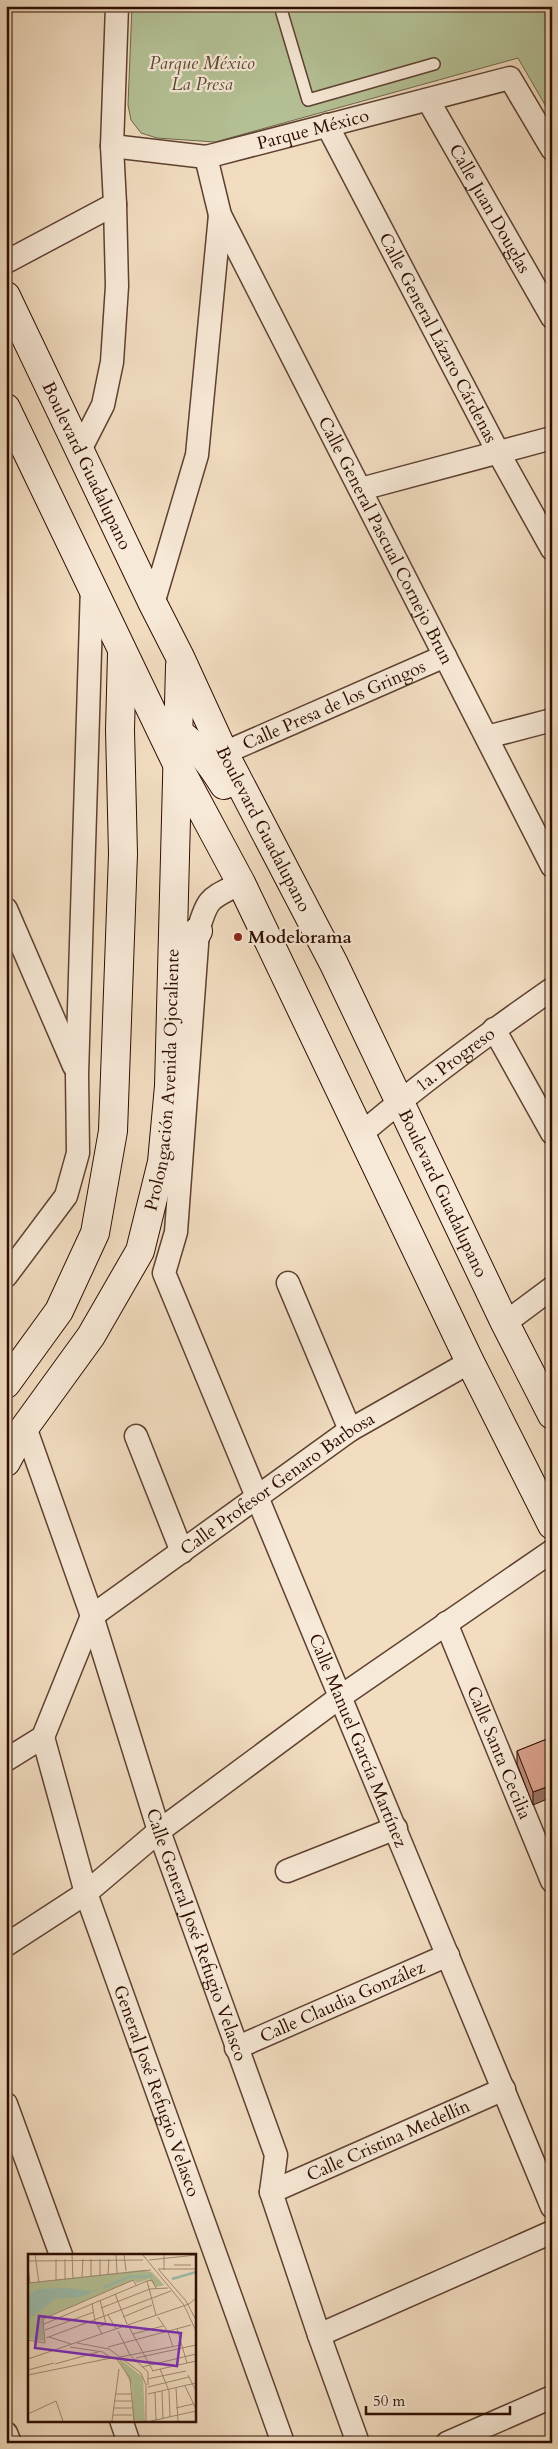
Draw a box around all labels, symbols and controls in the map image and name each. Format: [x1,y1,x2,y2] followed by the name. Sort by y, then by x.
[149,51,255,97] park label: Parque México La Presa
[254,103,372,156] street label: Parque México
[443,139,536,278] street label: Calle Juan Douglas
[372,228,503,447] street label: Calle General Lázaro Cárdenas
[36,378,137,554] street label: Boulevard Guadalupano
[312,412,460,670] street label: Calle General Pascual Cornejo Brun
[239,654,430,756] street label: Calle Presa de los Gringos
[210,742,317,917] street label: Boulevard Guadalupano
[248,925,352,950] place label: Modelorama
[232,931,244,943] marker: Modelorama
[138,948,186,1213] street label: Prolongación Avenida Ojocaliente
[410,1021,500,1098] street label: 1a. Progreso
[392,1105,494,1282] street label: Boulevard Guadalupano
[175,1406,380,1561] street label: Calle Profesor Genaro Barbosa
[302,1630,413,1851] street label: Calle Manuel García Martínez
[460,1682,537,1823] street label: Calle Santa Cecilia
[140,1805,253,2065] street label: Calle General José Refugio Velasco
[256,1955,429,2049] street label: Calle Claudia González
[107,1982,206,2201] street label: General José Refugio Velasco
[303,2093,475,2188] street label: Calle Cristina Medellín
[28,2254,195,2422] inset map
[366,2384,509,2416] scale bar
[373,2391,405,2411] text: 50 m

